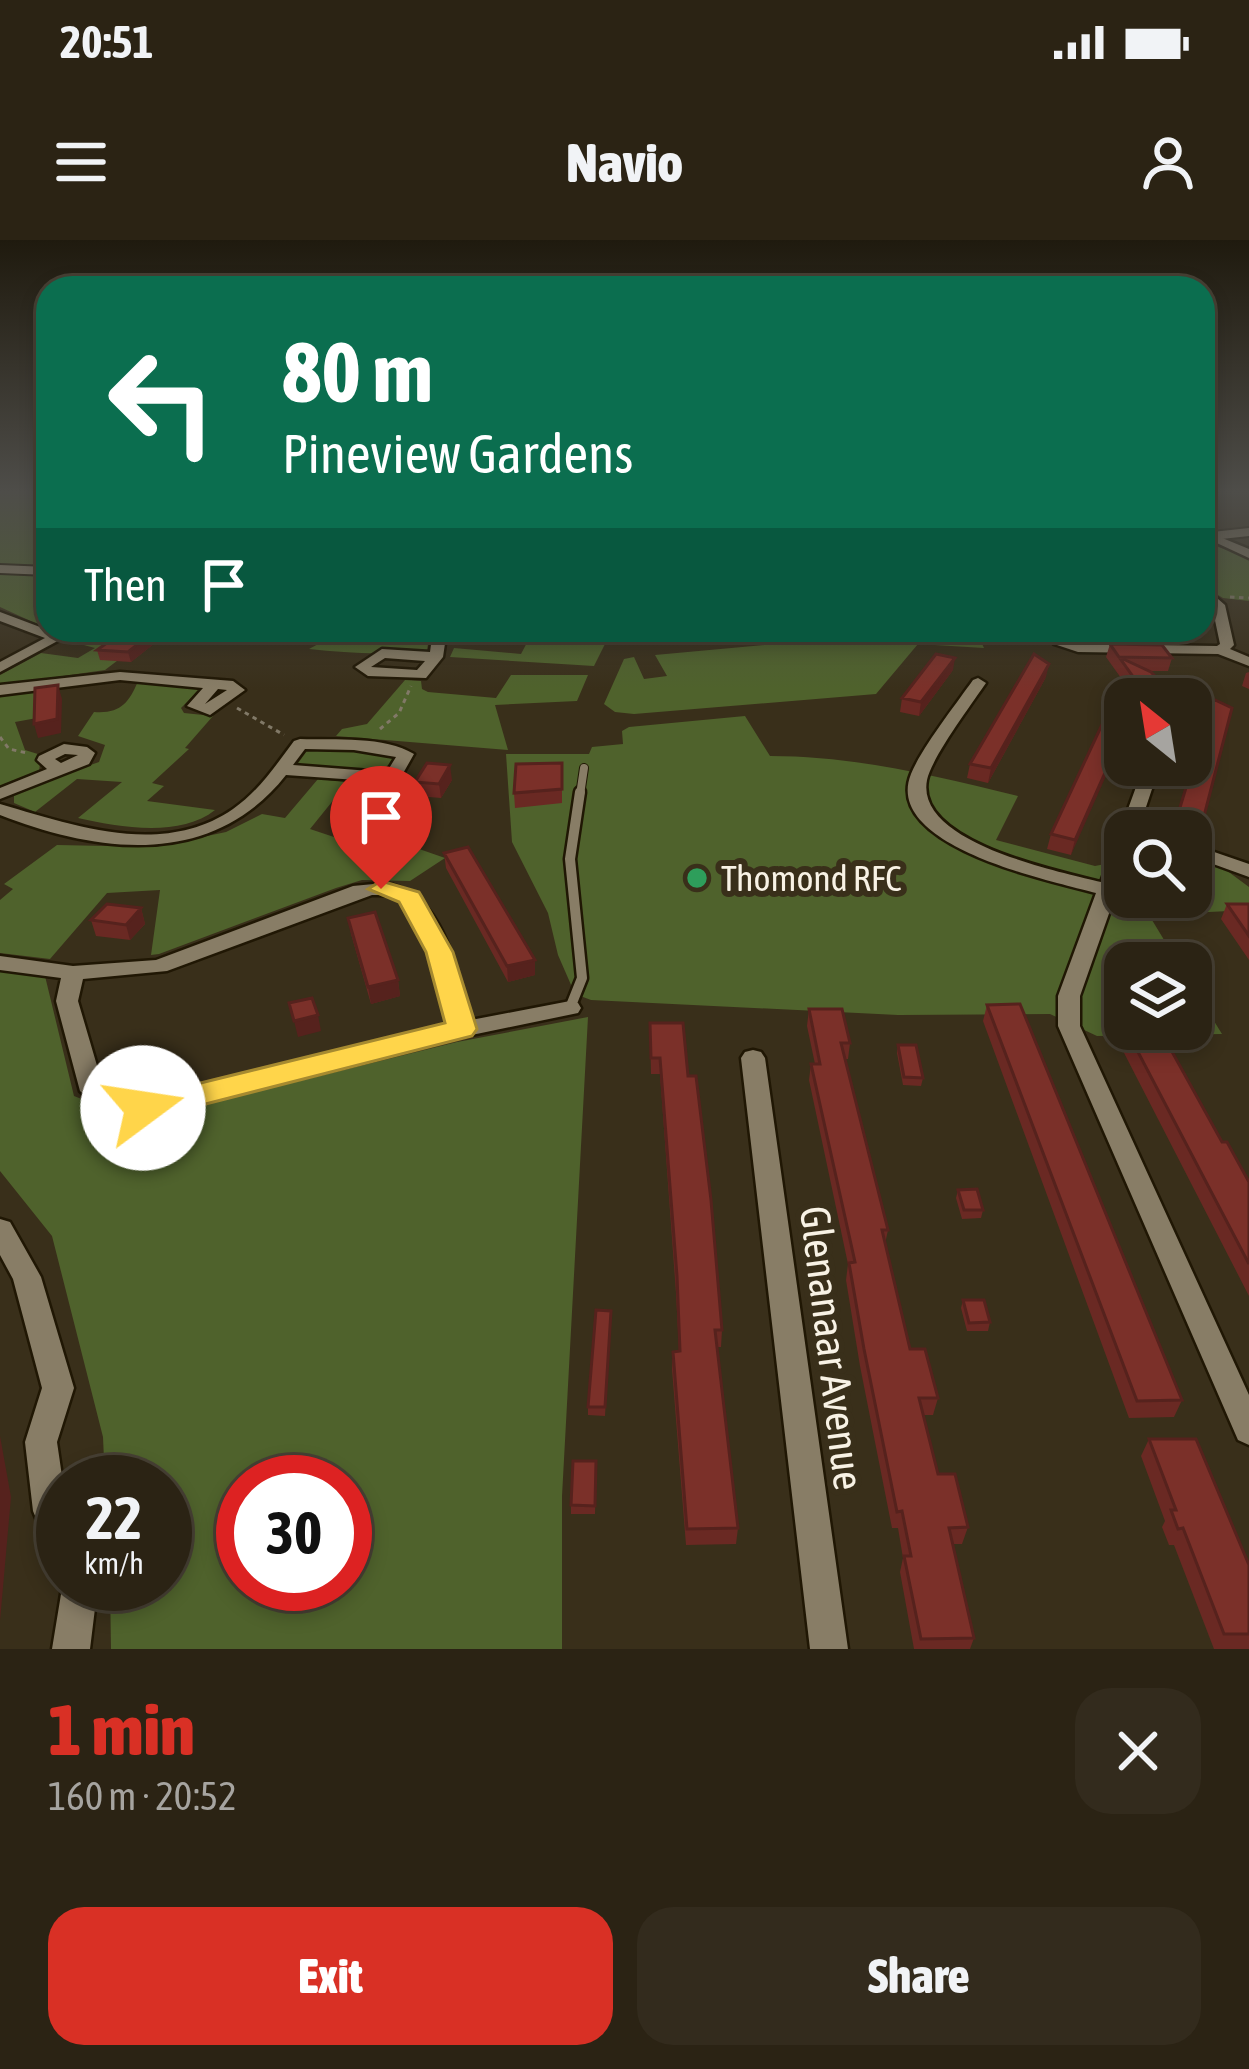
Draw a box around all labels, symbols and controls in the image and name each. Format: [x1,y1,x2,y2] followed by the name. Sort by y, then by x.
[60,16,154,68] text: 20:51
[48,129,114,195] icon: menu
[1135,129,1201,195] icon: person
[566,132,683,193] text: Navio
[84,324,240,480] icon: left
[282,324,433,420] text: 80 m
[282,423,633,484] text: Pineview Gardens
[191,552,257,618] icon: arrive
[84,559,167,611] text: Then
[1104,678,1212,786] north arrow
[1104,678,1212,1050] map controls
[330,766,432,889] pin
[348,784,414,850] icon: arrive
[1104,810,1212,918] button: search
[721,857,901,899] place label: Thomond RFC
[684,865,710,891] marker: Thomond RFC
[1104,942,1212,1050] button: layers
[80,1045,206,1171] position arrow
[791,1203,873,1493] street label: Glenanaar Avenue
[216,1455,372,1611] speed limit sign: 30
[86,1483,142,1552] text: 22
[84,1546,144,1580] text: km/h
[48,1688,195,1770] text: 1 min
[1075,1688,1201,1814] button: close
[48,1774,237,1818] text: 160 m · 20:52
[48,1907,613,2045] button: Exit
[637,1907,1201,2045] button: Share

